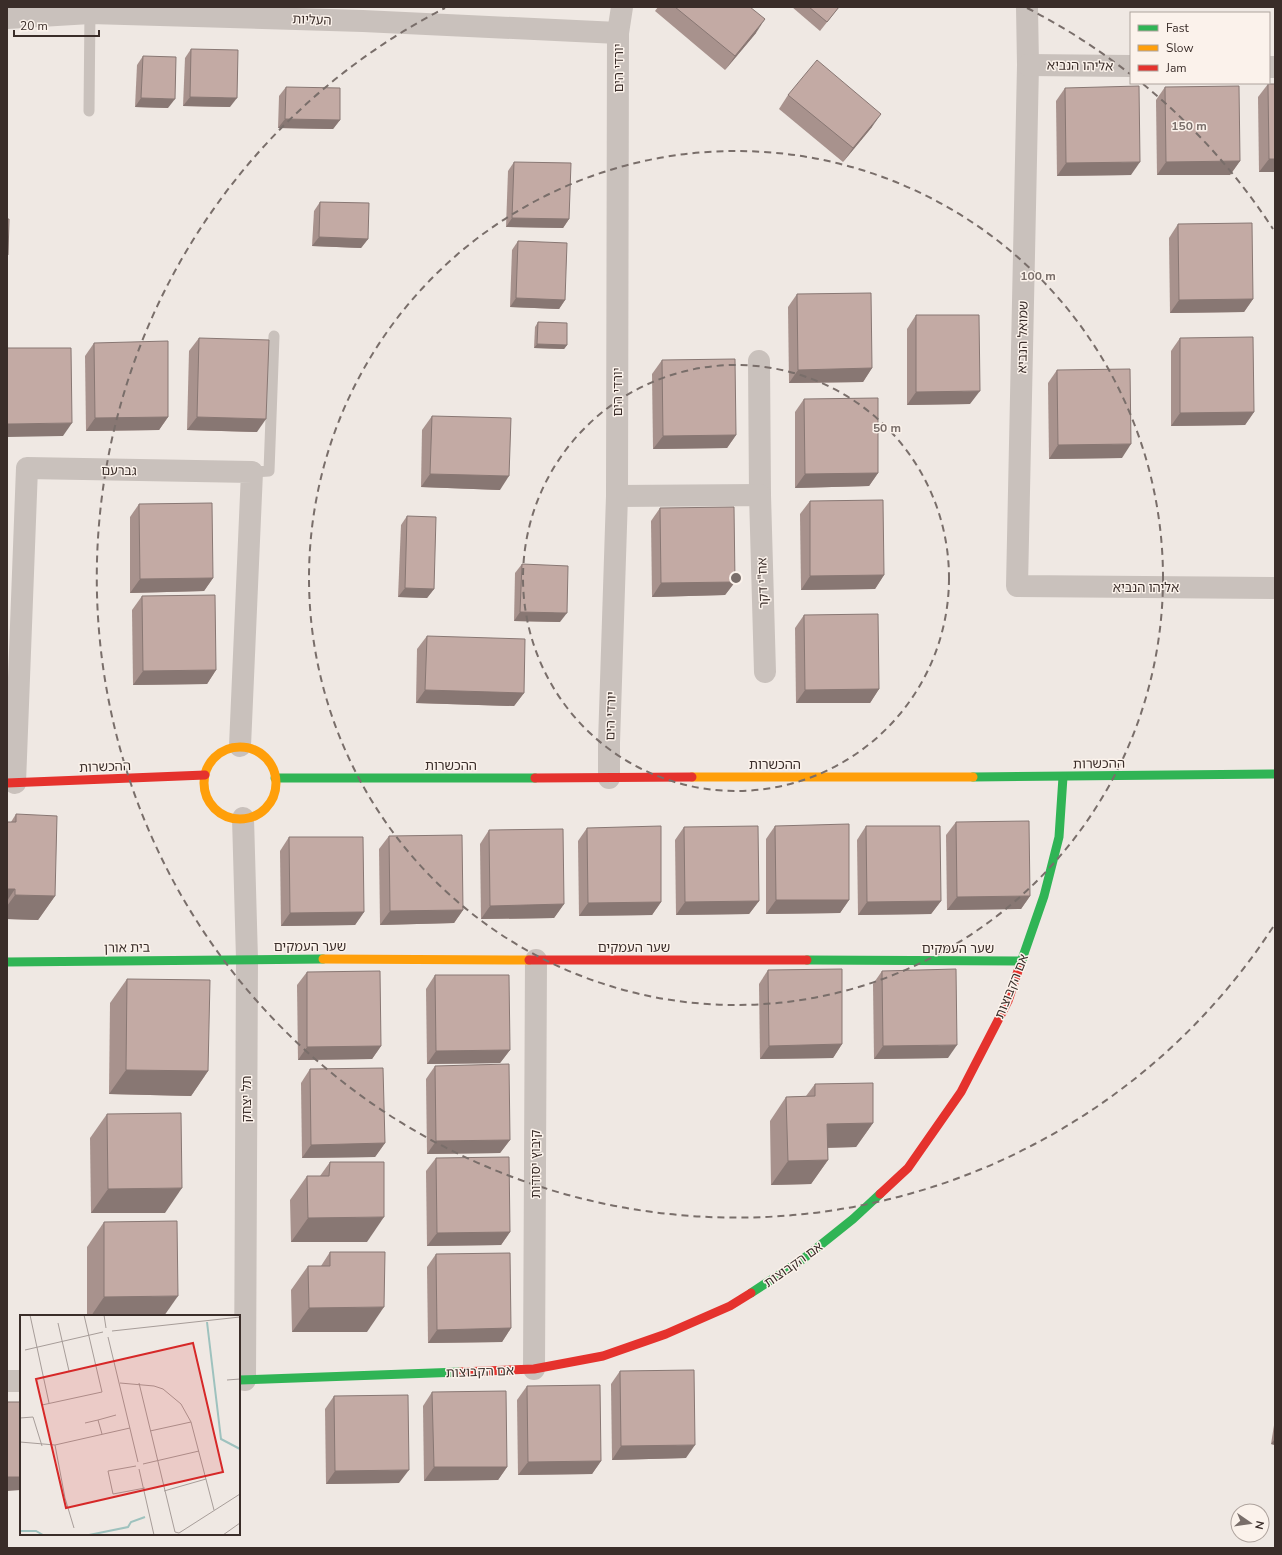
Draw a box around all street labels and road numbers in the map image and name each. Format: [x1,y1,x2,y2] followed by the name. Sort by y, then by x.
[292,10,332,30] street label: העליות
[610,43,628,93] street label: יורדי הים
[1047,56,1113,76] street label: אליהו הנביא
[1013,300,1033,374] street label: שמואל הנביא
[609,367,627,417] street label: יורדי הים
[101,462,137,480] street label: גברעם
[753,557,773,609] street label: אח"י דקר
[1113,579,1179,597] street label: אליהו הנביא
[601,691,621,741] street label: יורדי הים
[1073,755,1125,773] street label: ההכשרות
[749,756,801,774] street label: ההכשרות
[79,757,131,777] street label: ההכשרות
[425,757,477,775] street label: ההכשרות
[274,938,346,956] street label: שער העמקים
[104,939,150,957] street label: בית אורן
[598,939,670,957] street label: שער העמקים
[922,940,994,958] street label: שער העמקים
[991,951,1033,1021] street label: אם הקבוצות
[238,1076,256,1122] street label: תל יצחק
[527,1130,545,1198] street label: קיבוץ יסודות
[760,1238,827,1292] street label: אם הקבוצות
[446,1362,514,1382] street label: אם הקבוצות

